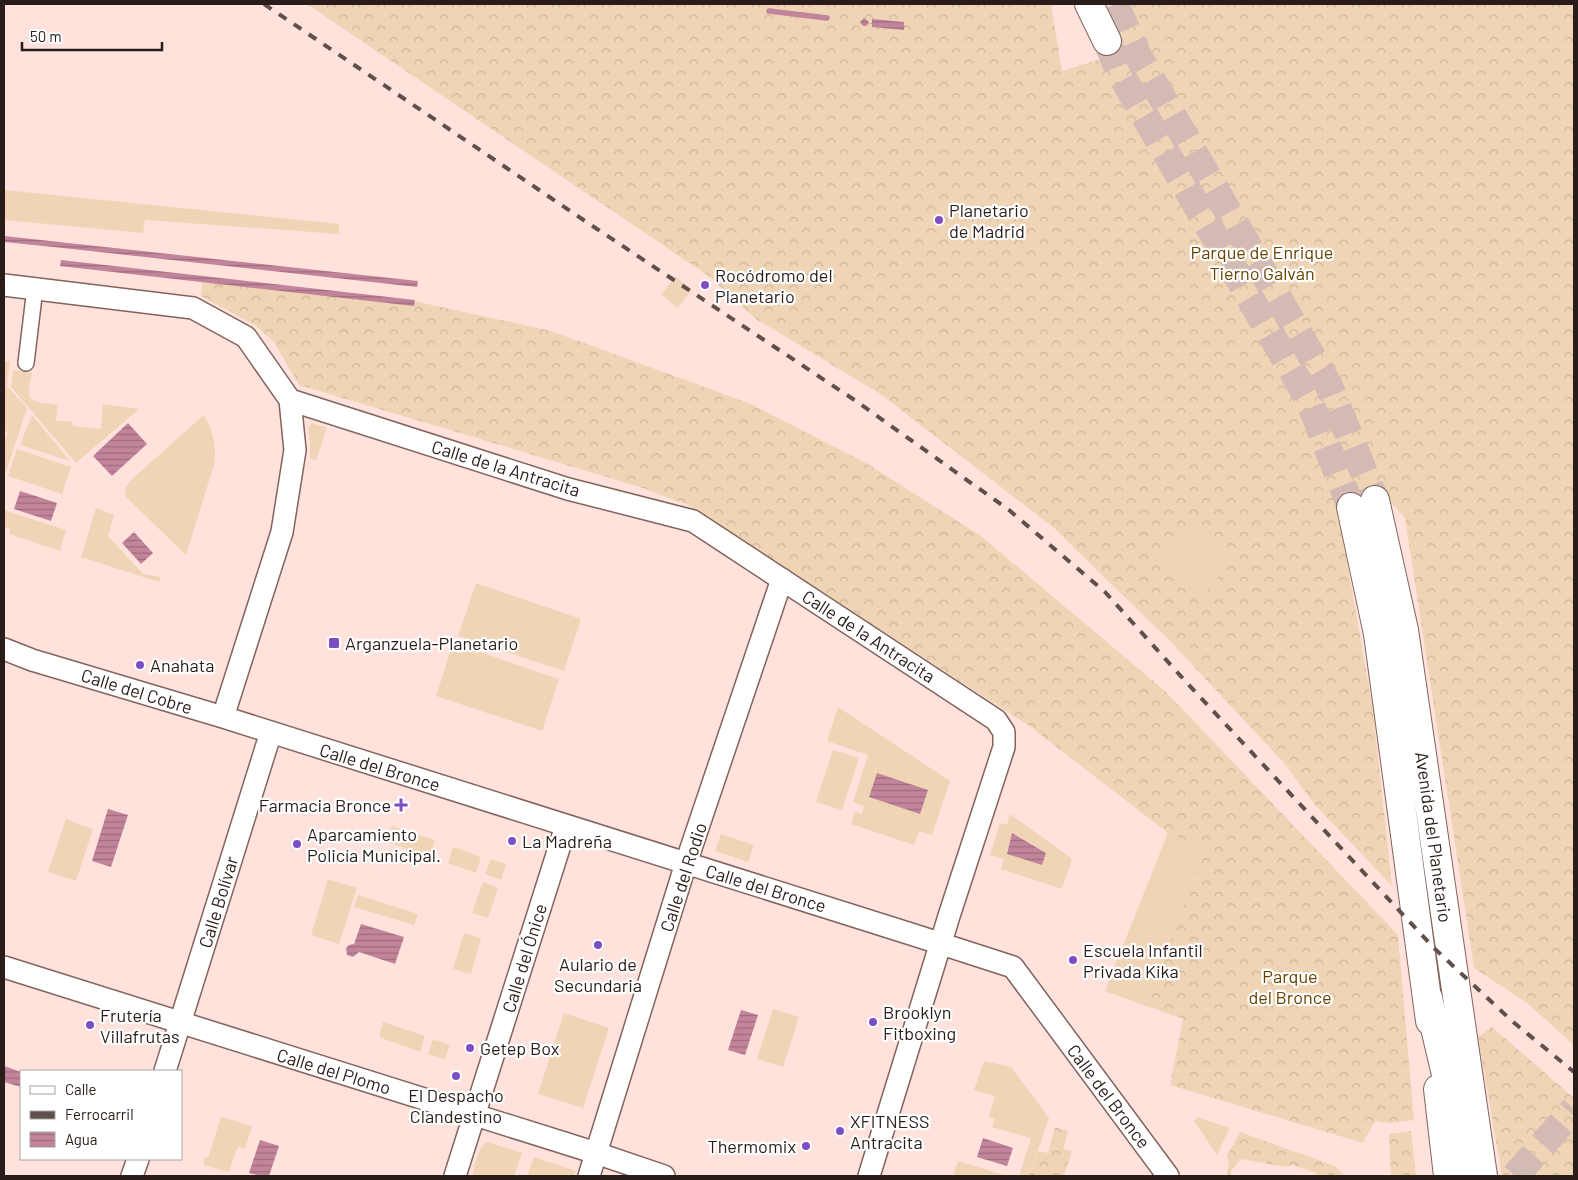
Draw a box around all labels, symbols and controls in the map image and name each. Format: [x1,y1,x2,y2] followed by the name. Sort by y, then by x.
[22,20,162,52] scale bar
[30,27,62,45] text: 50 m
[949,199,1029,242] place label: Planetario de Madrid
[933,214,945,226] marker: Planetario de Madrid
[1191,241,1333,284] park label: Parque de Enrique Tierno Galván
[715,264,833,307] place label: Rocódromo del Planetario
[699,279,711,291] marker: Rocódromo del Planetario
[429,435,583,501] street label: Calle de la Antracita
[798,585,940,687] street label: Calle de la Antracita
[345,632,518,654] place label: Arganzuela-Planetario
[327,636,341,650] marker: Arganzuela-Planetario
[150,654,214,676] place label: Anahata
[134,659,146,671] marker: Anahata
[79,664,195,718] street label: Calle del Cobre
[317,738,443,796] street label: Calle del Bronce
[1411,750,1457,924] street label: Avenida del Planetario
[259,794,391,816] place label: Farmacia Bronce
[395,799,407,811] marker: Farmacia Bronce
[655,820,711,934] street label: Calle del Rodio
[307,823,441,866] place label: Aparcamiento Policía Municipal.
[522,830,612,852] place label: La Madreña
[506,835,518,847] marker: La Madreña
[291,838,303,850] marker: Aparcamiento Policía Municipal.
[194,853,242,950] street label: Calle Bolívar
[703,859,829,917] street label: Calle del Bronce
[497,901,551,1015] street label: Calle del Ónice
[592,939,604,951] marker: Aulario de Secundaria
[1083,939,1203,982] place label: Escuela Infantil Privada Kika
[554,953,642,996] place label: Aulario de Secundaria
[1067,954,1079,966] marker: Escuela Infantil Privada Kika
[1248,965,1332,1008] park label: Parque del Bronce
[883,1001,956,1044] place label: Brooklyn Fitboxing
[100,1004,180,1047] place label: Frutería Villafrutas
[867,1016,879,1028] marker: Brooklyn Fitboxing
[84,1019,96,1031] marker: Frutería Villafrutas
[480,1037,560,1059] place label: Getep Box
[1063,1040,1155,1152] street label: Calle del Bronce
[464,1042,476,1054] marker: Getep Box
[274,1043,394,1099] street label: Calle del Plomo
[20,1070,182,1160] legend
[450,1070,462,1082] marker: El Despacho Clandestino
[65,1080,97,1098] text: Calle
[408,1084,504,1127] place label: El Despacho Clandestino
[65,1105,134,1123] text: Ferrocarril
[850,1110,929,1153] place label: XFITNESS Antracita
[834,1125,846,1137] marker: XFITNESS Antracita
[65,1130,98,1148] text: Agua
[707,1135,796,1157] place label: Thermomix
[800,1140,812,1152] marker: Thermomix

